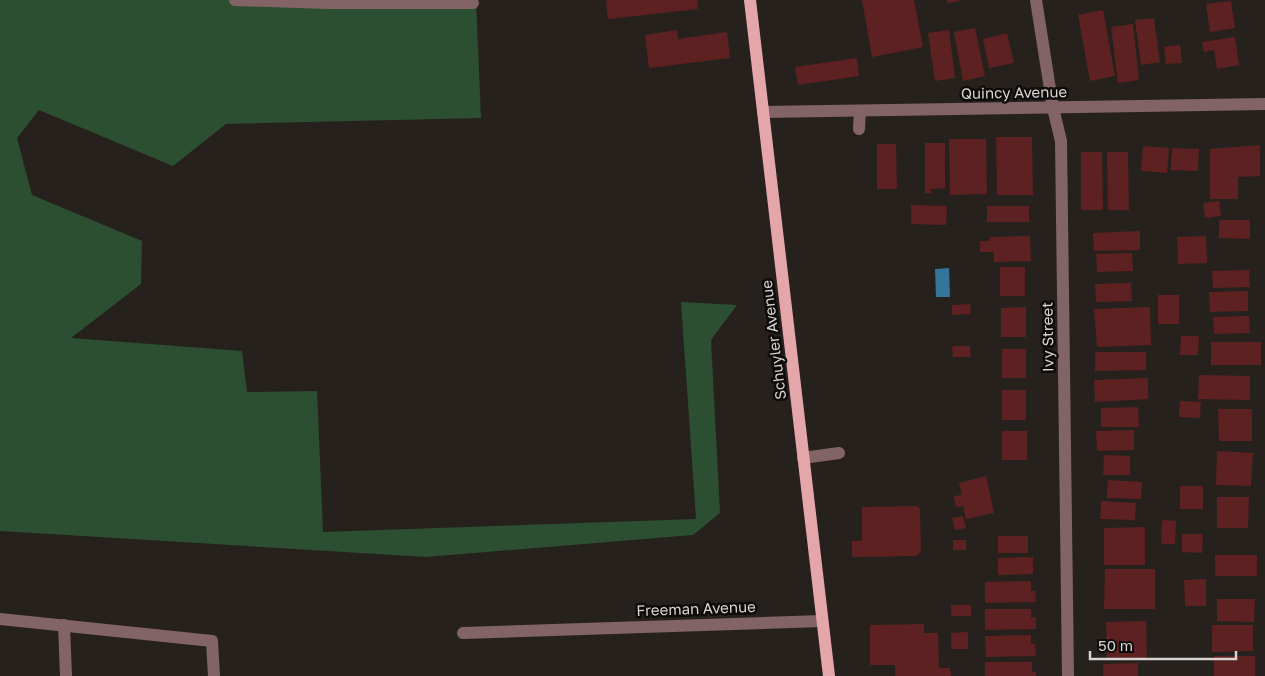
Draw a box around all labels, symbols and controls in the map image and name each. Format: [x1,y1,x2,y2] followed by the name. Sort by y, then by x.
[961,82,1068,102] street label: Quincy Avenue
[757,279,789,401] street label: Schuyler Avenue
[1037,302,1057,372] street label: Ivy Street
[636,597,756,619] street label: Freeman Avenue
[1090,628,1236,660] scale bar
[1098,636,1133,654] text: 50 m

